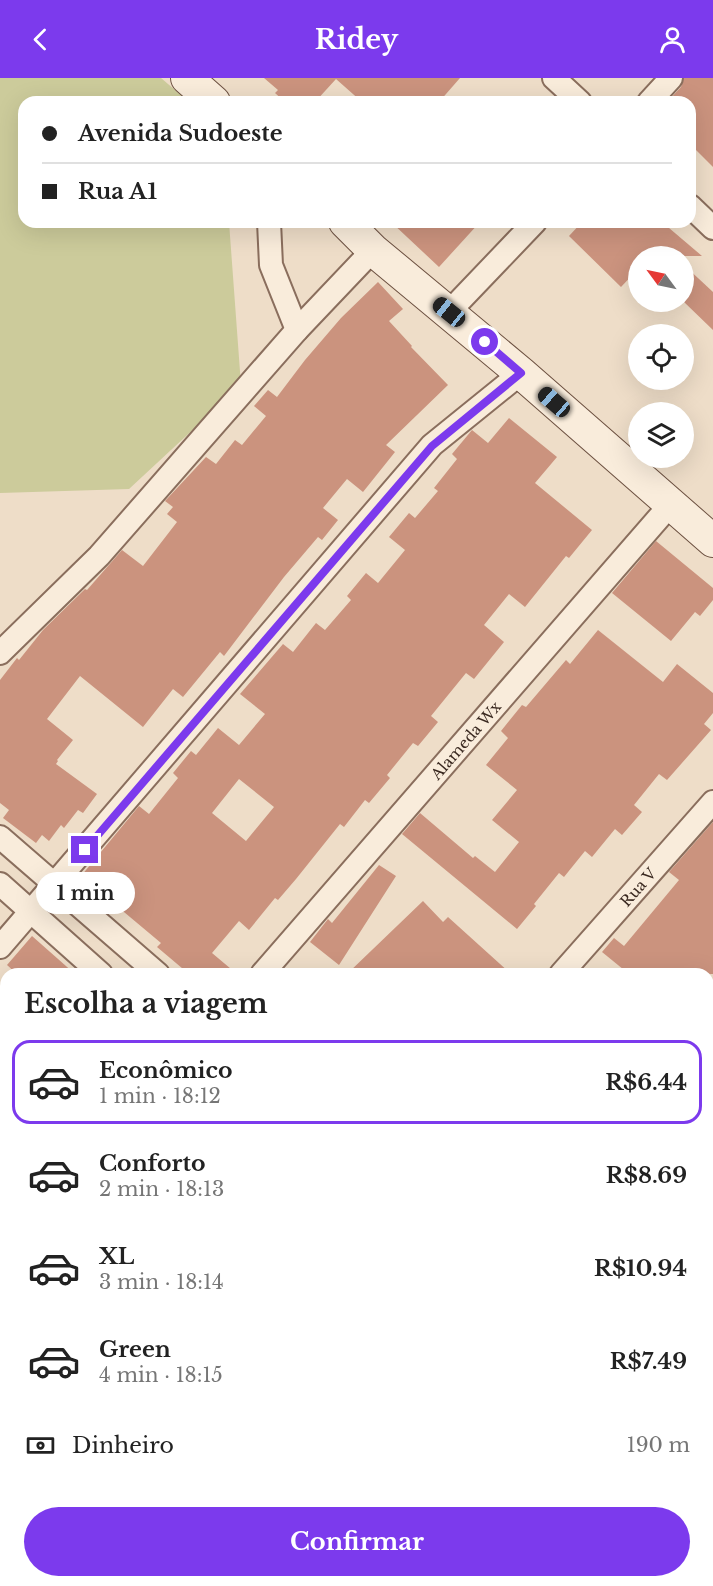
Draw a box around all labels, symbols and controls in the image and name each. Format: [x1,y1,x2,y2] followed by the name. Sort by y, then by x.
[24,23,57,56] icon: back
[315,23,398,56] text: Ridey
[656,23,689,56] icon: person
[78,120,283,147] text: Avenida Sudoeste
[78,178,157,205] text: Rua A1
[628,246,694,312] north arrow
[628,246,694,468] map controls
[429,294,469,330] car
[628,324,694,390] button: locate
[471,328,498,355] route start
[535,383,573,421] car
[628,402,694,468] button: layers
[426,697,505,784] street label: Alameda Wx
[71,836,98,863] route end
[616,864,660,910] street label: Rua V
[36,871,134,913] callout: 1 min
[57,881,114,905] text: 1 min
[24,987,268,1020] text: Escolha a viagem
[27,1055,81,1109] icon: car
[99,1057,232,1084] text: Econômico
[605,1069,687,1096] text: R$6.44
[99,1084,221,1108] text: 1 min · 18:12
[27,1148,81,1202] icon: car
[99,1150,205,1177] text: Conforto
[606,1162,687,1189] text: R$8.69
[99,1177,224,1201] text: 2 min · 18:13
[27,1241,81,1295] icon: car
[99,1243,134,1270] text: XL
[594,1255,687,1282] text: R$10.94
[99,1270,224,1294] text: 3 min · 18:14
[27,1334,81,1388] icon: car
[99,1336,171,1363] text: Green
[610,1348,687,1375] text: R$7.49
[99,1363,223,1387] text: 4 min · 18:15
[24,1429,57,1462] icon: cash
[72,1432,174,1459] text: Dinheiro
[627,1433,690,1457] text: 190 m
[24,1507,690,1576] button: Confirmar

